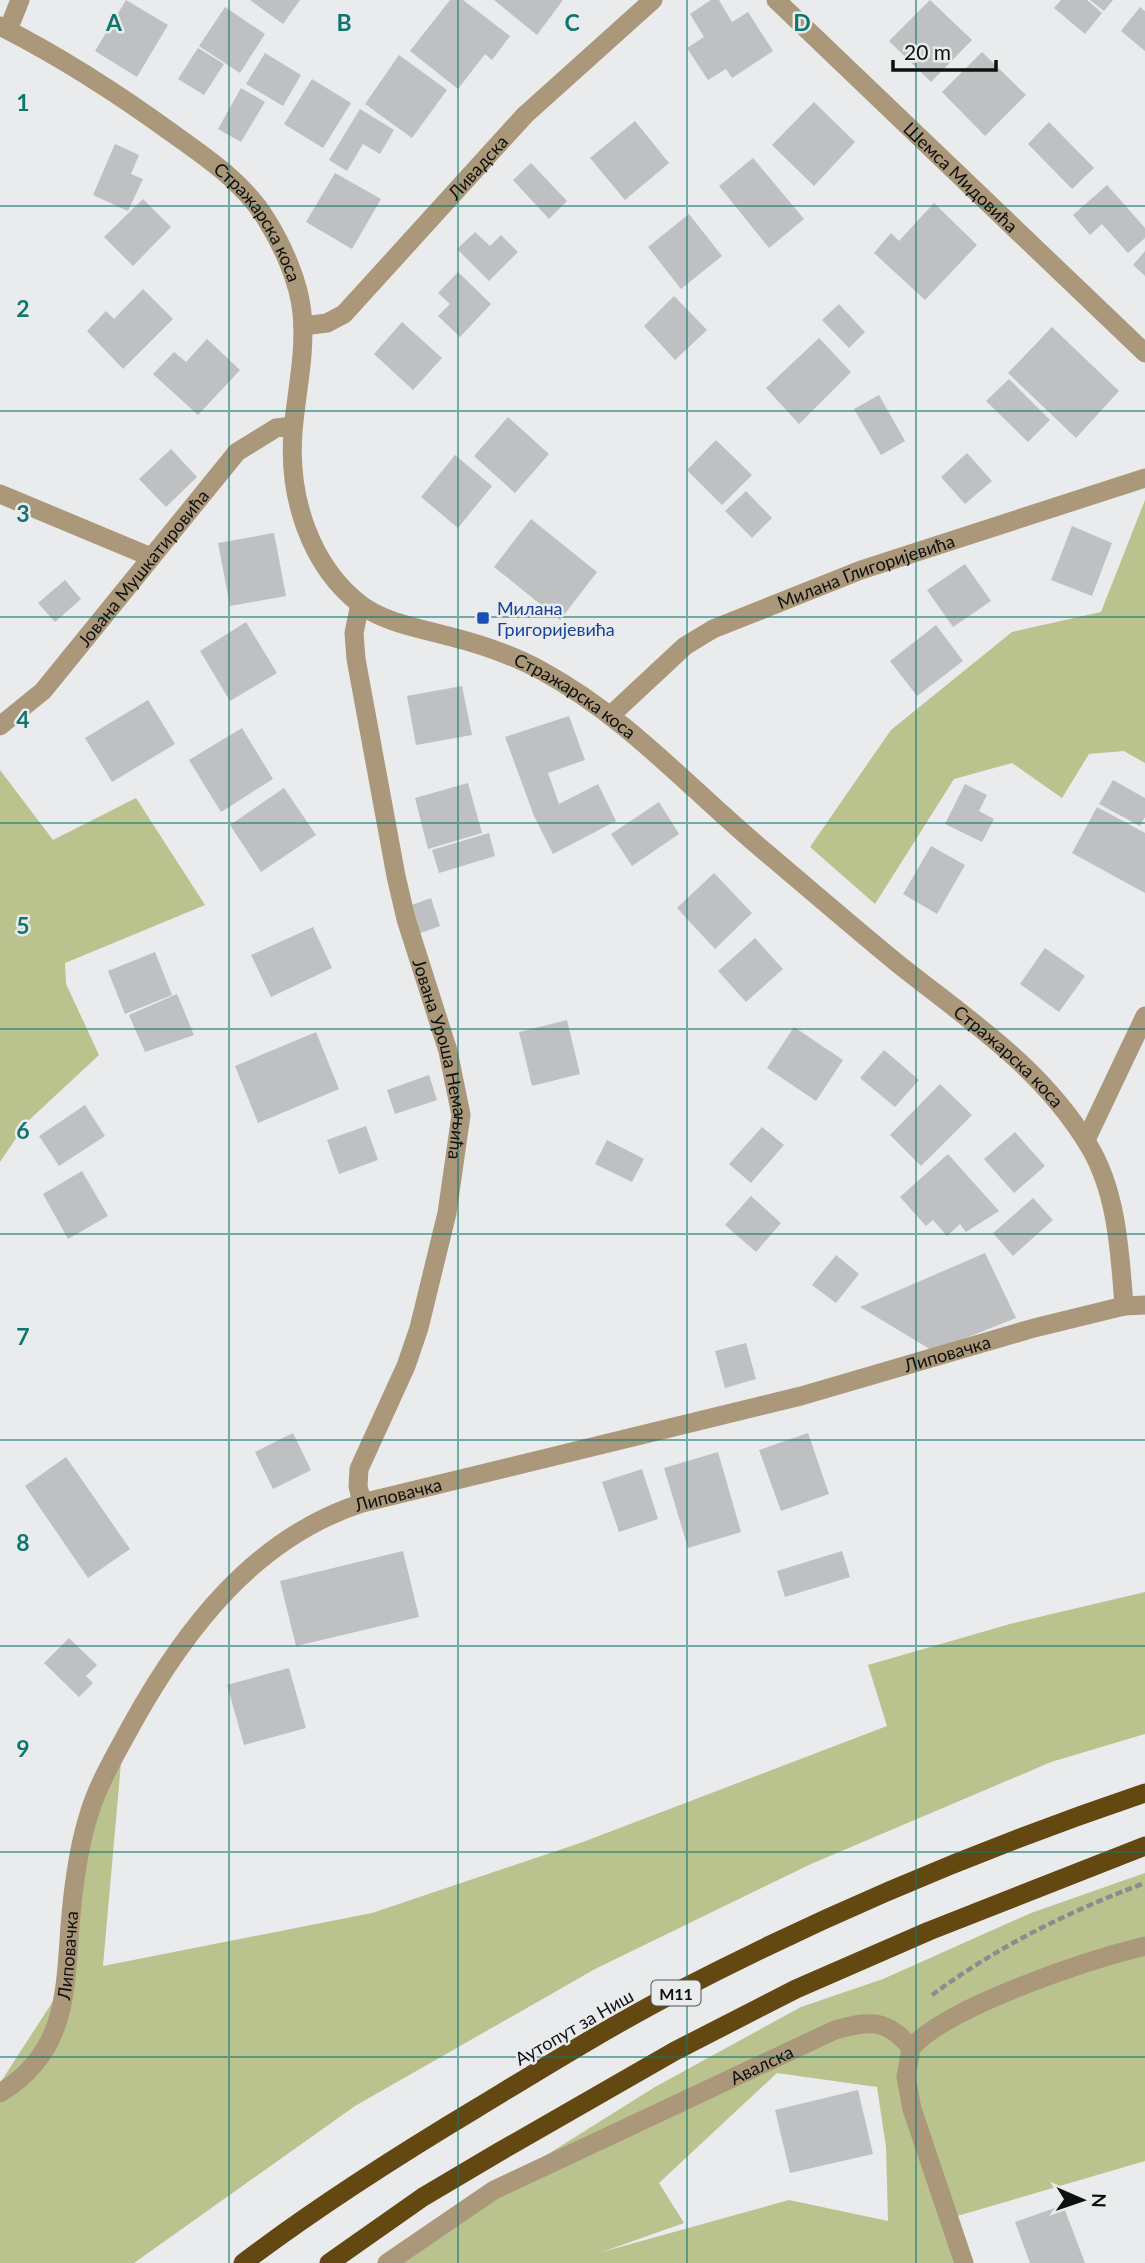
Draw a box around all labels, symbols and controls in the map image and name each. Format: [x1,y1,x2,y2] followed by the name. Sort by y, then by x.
[105,8,123,36] text: A
[336,8,352,36] text: B
[564,8,580,36] text: C
[793,8,811,36] text: D
[893,28,996,72] scale bar
[904,39,951,64] text: 20 m
[16,88,30,116] text: 1
[899,117,1023,237] street label: Шемса Мидовића
[442,130,512,204] street label: Ливадска
[210,157,306,284] street label: Стражарска коса
[16,294,30,322] text: 2
[73,485,213,651] street label: Јована Мушкатировића
[16,499,30,527] text: 3
[774,529,957,613] street label: Милана Глигоријевића
[497,597,615,640] place label: Милана Григоријевића
[475,610,491,626] marker: Милана Григоријевића
[511,648,641,743] street label: Стражарска коса
[16,705,30,733] text: 4
[16,911,30,939] text: 5
[408,956,472,1161] street label: Јована Уроша Немањића
[950,1000,1068,1112] street label: Стражарска коса
[16,1116,30,1144] text: 6
[16,1322,30,1350] text: 7
[900,1330,993,1377] street label: Липовачка
[350,1473,444,1516] street label: Липовачка
[16,1528,30,1556] text: 8
[16,1734,30,1762] text: 9
[52,1910,82,2002] street label: Липовачка
[652,1980,700,2006] road number: M11
[511,1984,637,2070] street label: Аутопут за Ниш
[726,2040,797,2089] street label: Авалска
[1047,2165,1117,2235] north arrow
[1088,2193,1111,2208] text: N

